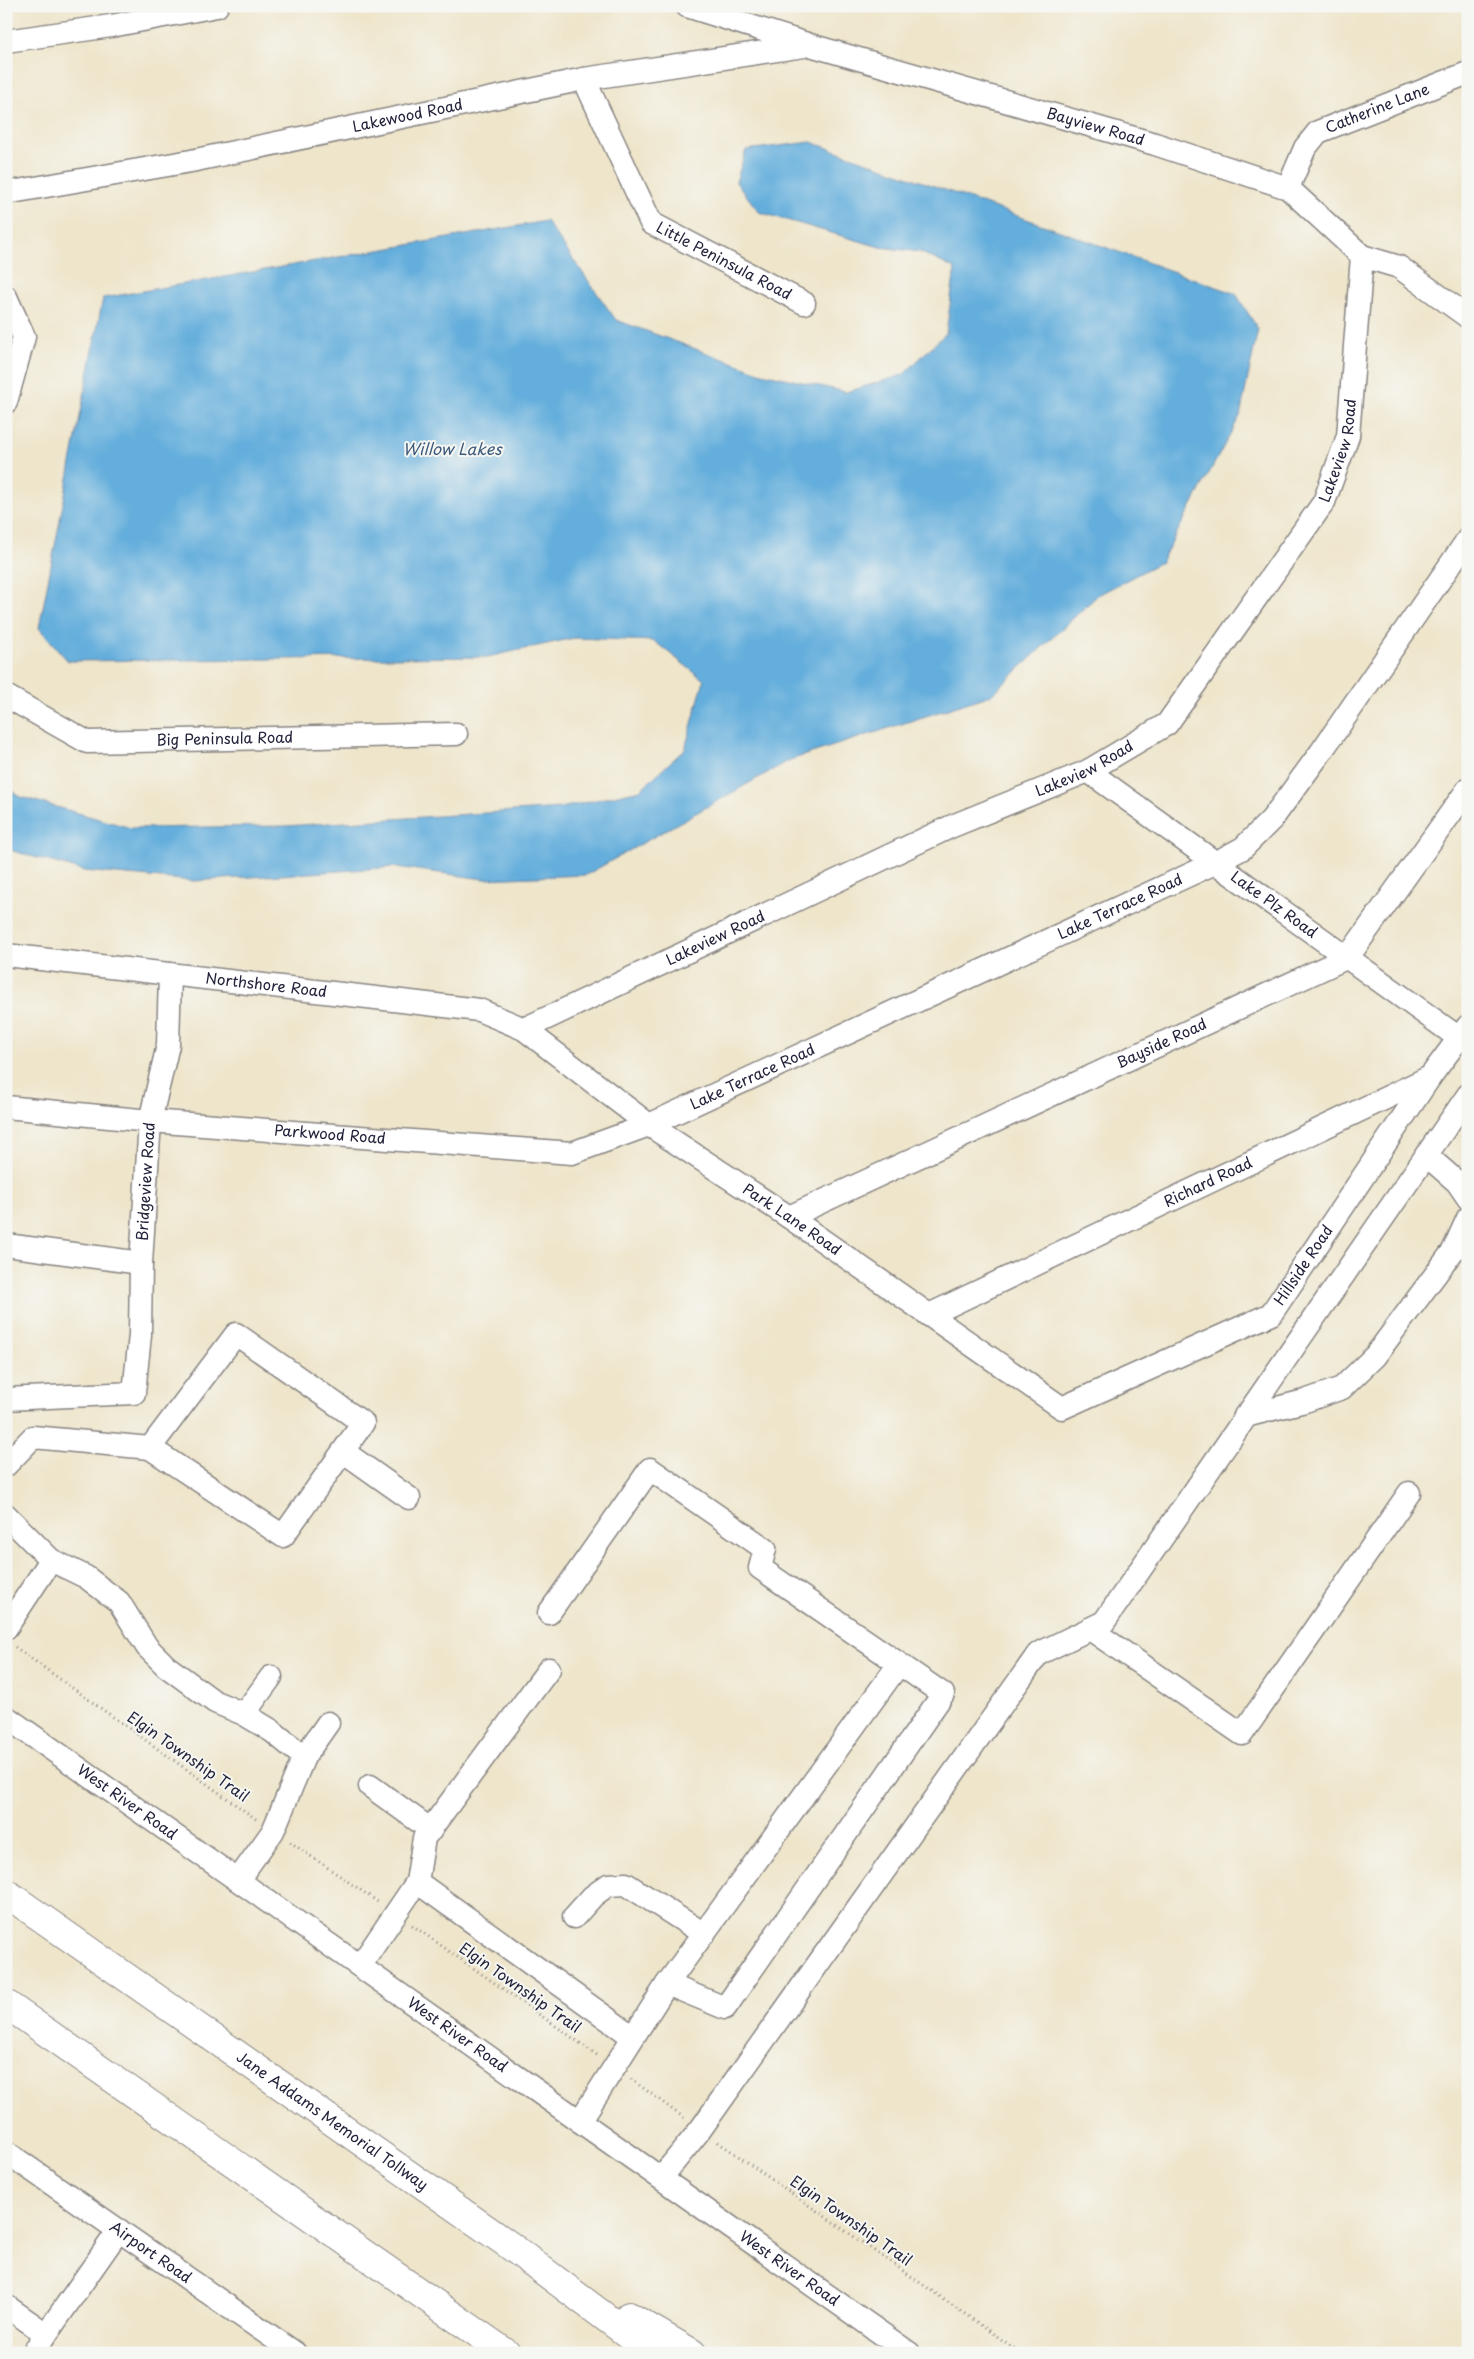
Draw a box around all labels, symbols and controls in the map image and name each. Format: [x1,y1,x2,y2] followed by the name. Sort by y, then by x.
[1321,76,1432,138] street label: Catherine Lane
[350,92,465,137] street label: Lakewood Road
[1044,100,1148,150] street label: Bayview Road
[653,215,796,305] street label: Little Peninsula Road
[1312,398,1361,505] street label: Lakeview Road
[403,436,503,460] water label: Willow Lakes
[156,725,293,750] street label: Big Peninsula Road
[1031,734,1137,801] street label: Lakeview Road
[1227,864,1323,943] street label: Lake Plz Road
[1053,867,1186,944] street label: Lake Terrace Road
[662,903,768,970] street label: Lakeview Road
[205,965,328,1002] street label: Northshore Road
[1112,1011,1210,1073] street label: Bayside Road
[686,1037,818,1115] street label: Lake Terrace Road
[273,1117,387,1149] street label: Parkwood Road
[129,1121,160,1242] street label: Bridgeview Road
[1159,1150,1256,1212] street label: Richard Road
[739,1177,846,1260] street label: Park Lane Road
[1267,1220,1338,1309] street label: Hillside Road
[123,1705,255,1807] street label: Elgin Township Trail
[73,1758,183,1844] street label: West River Road
[455,1936,587,2038] street label: Elgin Township Trail
[403,1990,513,2077] street label: West River Road
[232,2045,434,2195] street label: Jane Addams Memorial Tollway
[786,2169,918,2271] street label: Elgin Township Trail
[106,2215,197,2288] street label: Airport Road
[735,2224,845,2311] street label: West River Road

